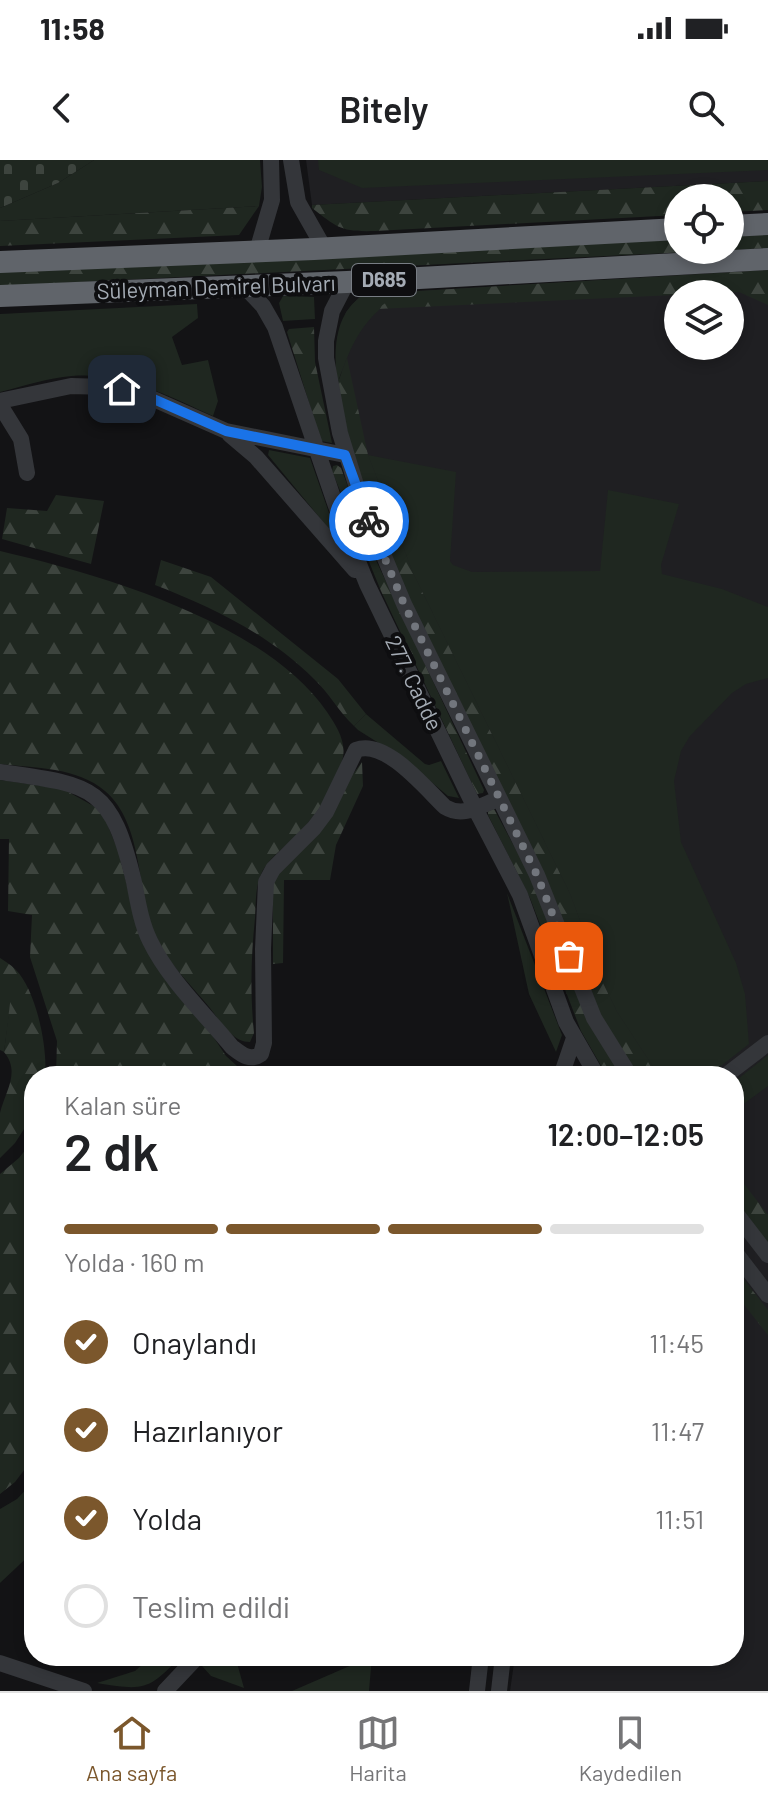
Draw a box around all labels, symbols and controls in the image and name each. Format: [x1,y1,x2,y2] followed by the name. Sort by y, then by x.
[40,10,105,46] text: 11:58
[40,86,84,130] icon: back
[684,86,728,130] icon: search
[339,87,429,130] text: Bitely
[664,184,744,360] map controls
[664,184,744,264] button: locate
[352,264,416,296] road number: D685
[96,269,336,303] street label: Süleyman Demirel Bulvarı
[664,280,744,360] button: layers
[88,355,156,423] pin
[100,367,144,411] icon: home
[329,481,409,561] courier
[347,499,391,543] icon: bike
[381,631,449,734] street label: 277. Cadde
[535,922,603,990] pin
[547,934,591,978] icon: bag
[64,1089,181,1120] text: Kalan süre
[547,1116,704,1152] text: 12:00–12:05
[64,1119,159,1181] text: 2 dk
[64,1246,205,1277] text: Yolda · 160 m
[64,1320,108,1364] icon: check
[132,1324,257,1360] text: Onaylandı
[649,1327,704,1358] text: 11:45
[64,1408,108,1452] icon: check
[132,1412,283,1448] text: Hazırlanıyor
[651,1415,704,1446] text: 11:47
[64,1496,108,1540] icon: check
[132,1500,202,1536] text: Yolda
[655,1503,704,1534] text: 11:51
[132,1588,290,1624] text: Teslim edildi
[86,1711,177,1785] tab: Ana sayfa
[349,1711,407,1785] tab: Harita
[579,1711,682,1785] tab: Kaydedilen

